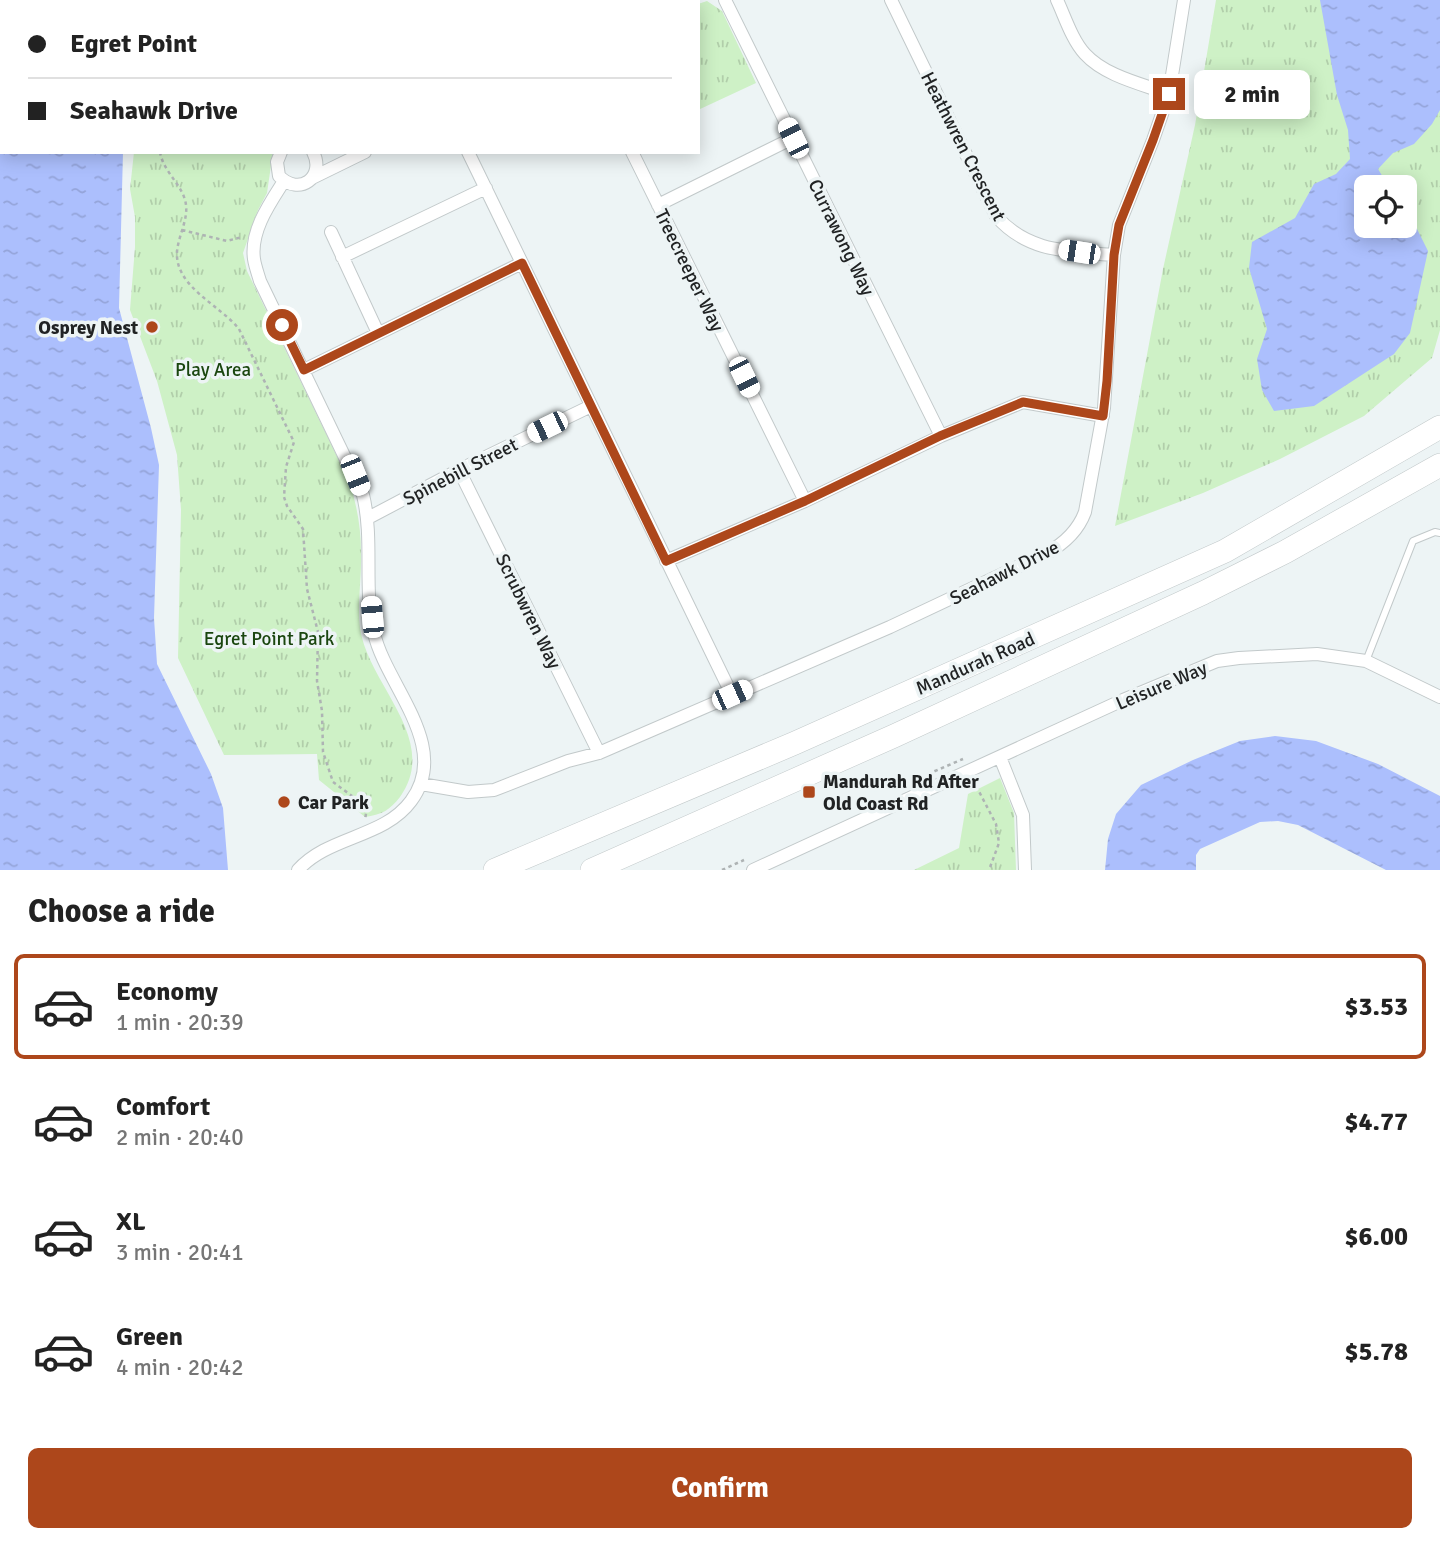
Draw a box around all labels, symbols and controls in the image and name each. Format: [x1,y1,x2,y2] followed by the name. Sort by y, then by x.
[70,28,197,60] text: Egret Point
[915,68,1011,225] street label: Heathwren Crescent
[1194,70,1309,119] callout: 2 min
[1153,78,1185,110] route end
[1224,80,1280,109] text: 2 min
[70,95,238,127] text: Seahawk Drive
[775,115,812,161] car
[803,175,880,300] street label: Currawong Way
[1354,175,1417,238] map controls
[1354,175,1417,238] button: locate
[649,205,729,336] street label: Treecreeper Way
[1057,238,1102,266] car
[266,309,298,341] route start
[38,316,138,340] place label: Osprey Nest
[144,319,160,335] marker: Osprey Nest
[726,354,763,400] car
[175,358,251,382] park label: Play Area
[524,408,571,446] car
[399,433,522,511] street label: Spinebill Street
[338,452,373,498] car
[946,535,1063,611] street label: Seahawk Drive
[490,550,566,673] street label: Scrubwren Way
[360,595,385,639] car
[204,627,335,651] park label: Egret Point Park
[912,627,1039,701] street label: Mandurah Road
[1112,656,1211,716] street label: Leisure Way
[709,677,756,713] car
[823,770,979,816] place label: Mandurah Rd After Old Coast Rd
[801,784,817,800] marker: Mandurah Rd After Old Coast Rd
[298,791,369,815] place label: Car Park
[276,794,292,810] marker: Car Park
[28,892,215,931] text: Choose a ride
[32,975,95,1038] icon: car
[116,976,218,1008] text: Economy
[1344,991,1408,1023] text: $3.53
[116,1008,244,1037] text: 1 min · 20:39
[32,1090,95,1153] icon: car
[116,1091,210,1123] text: Comfort
[1344,1106,1408,1138] text: $4.77
[116,1123,244,1152] text: 2 min · 20:40
[32,1205,95,1268] icon: car
[116,1206,146,1238] text: XL
[1344,1221,1408,1253] text: $6.00
[116,1238,244,1267] text: 3 min · 20:41
[32,1320,95,1383] icon: car
[116,1321,183,1353] text: Green
[1344,1336,1408,1368] text: $5.78
[116,1353,244,1382] text: 4 min · 20:42
[28,1448,1412,1528] button: Confirm

